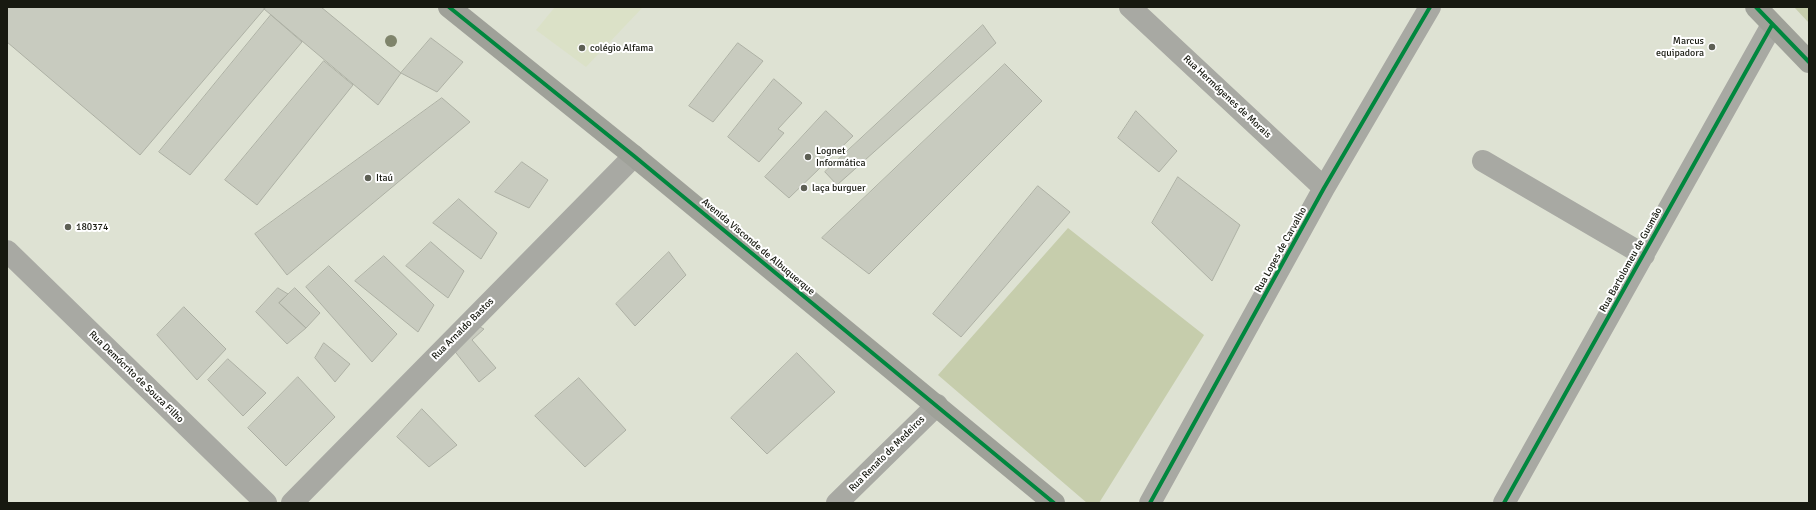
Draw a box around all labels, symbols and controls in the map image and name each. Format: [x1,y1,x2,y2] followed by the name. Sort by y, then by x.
[1656,35,1704,58] place label: Marcus equipadora
[590,42,653,54] place label: colégio Alfama
[1707,42,1717,52] marker: Marcus equipadora
[577,43,587,53] marker: colégio Alfama
[1180,53,1274,141] street label: Rua Hermógenes de Morais
[816,145,866,168] place label: Lognet Informática
[803,152,813,162] marker: Lognet Informática
[376,172,393,184] place label: Itaú
[363,173,373,183] marker: Itaú
[812,182,866,194] place label: laça burguer
[799,183,809,193] marker: laça burguer
[699,196,817,298] street label: Avenida Visconde de Albuquerque
[1252,205,1310,295] street label: Rua Lopes de Carvalho
[1597,206,1665,314] street label: Rua Bartolomeu de Gusmão
[76,221,108,233] place label: 180374
[63,222,73,232] marker: 180374
[429,295,497,363] street label: Rua Arnaldo Bastos
[86,329,186,425] street label: Rua Demócrito de Souza Filho
[847,414,927,494] street label: Rua Renato de Medeiros

